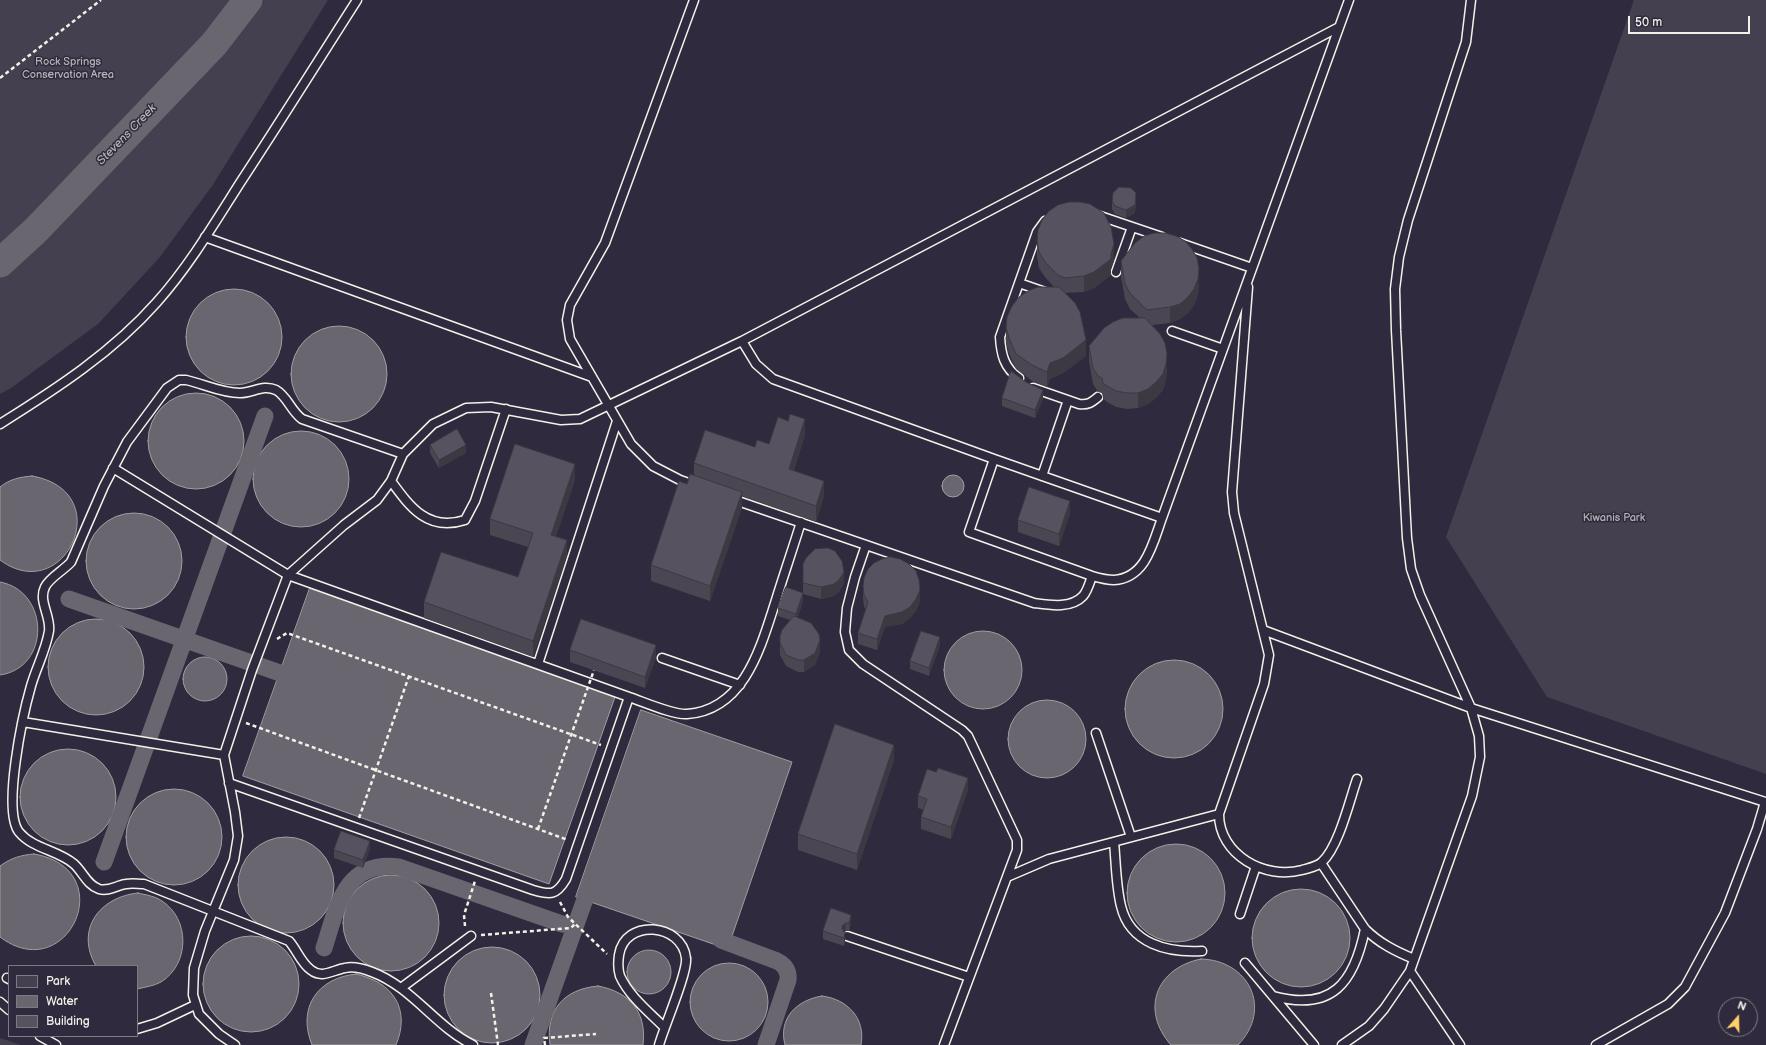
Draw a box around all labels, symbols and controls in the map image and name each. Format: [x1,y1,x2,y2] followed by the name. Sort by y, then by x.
[1630,8,1752,34] scale bar
[1635,15,1662,30] text: 50 m
[22,55,114,81] park label: Rock Springs Conservation Area
[94,101,160,169] water label: Stevens Creek
[1583,511,1645,525] park label: Kiwanis Park
[8,965,138,1037] legend
[46,974,70,989] text: Park
[46,994,78,1009] text: Water
[1718,997,1758,1037] north arrow
[1736,999,1748,1014] text: N
[46,1014,90,1029] text: Building

